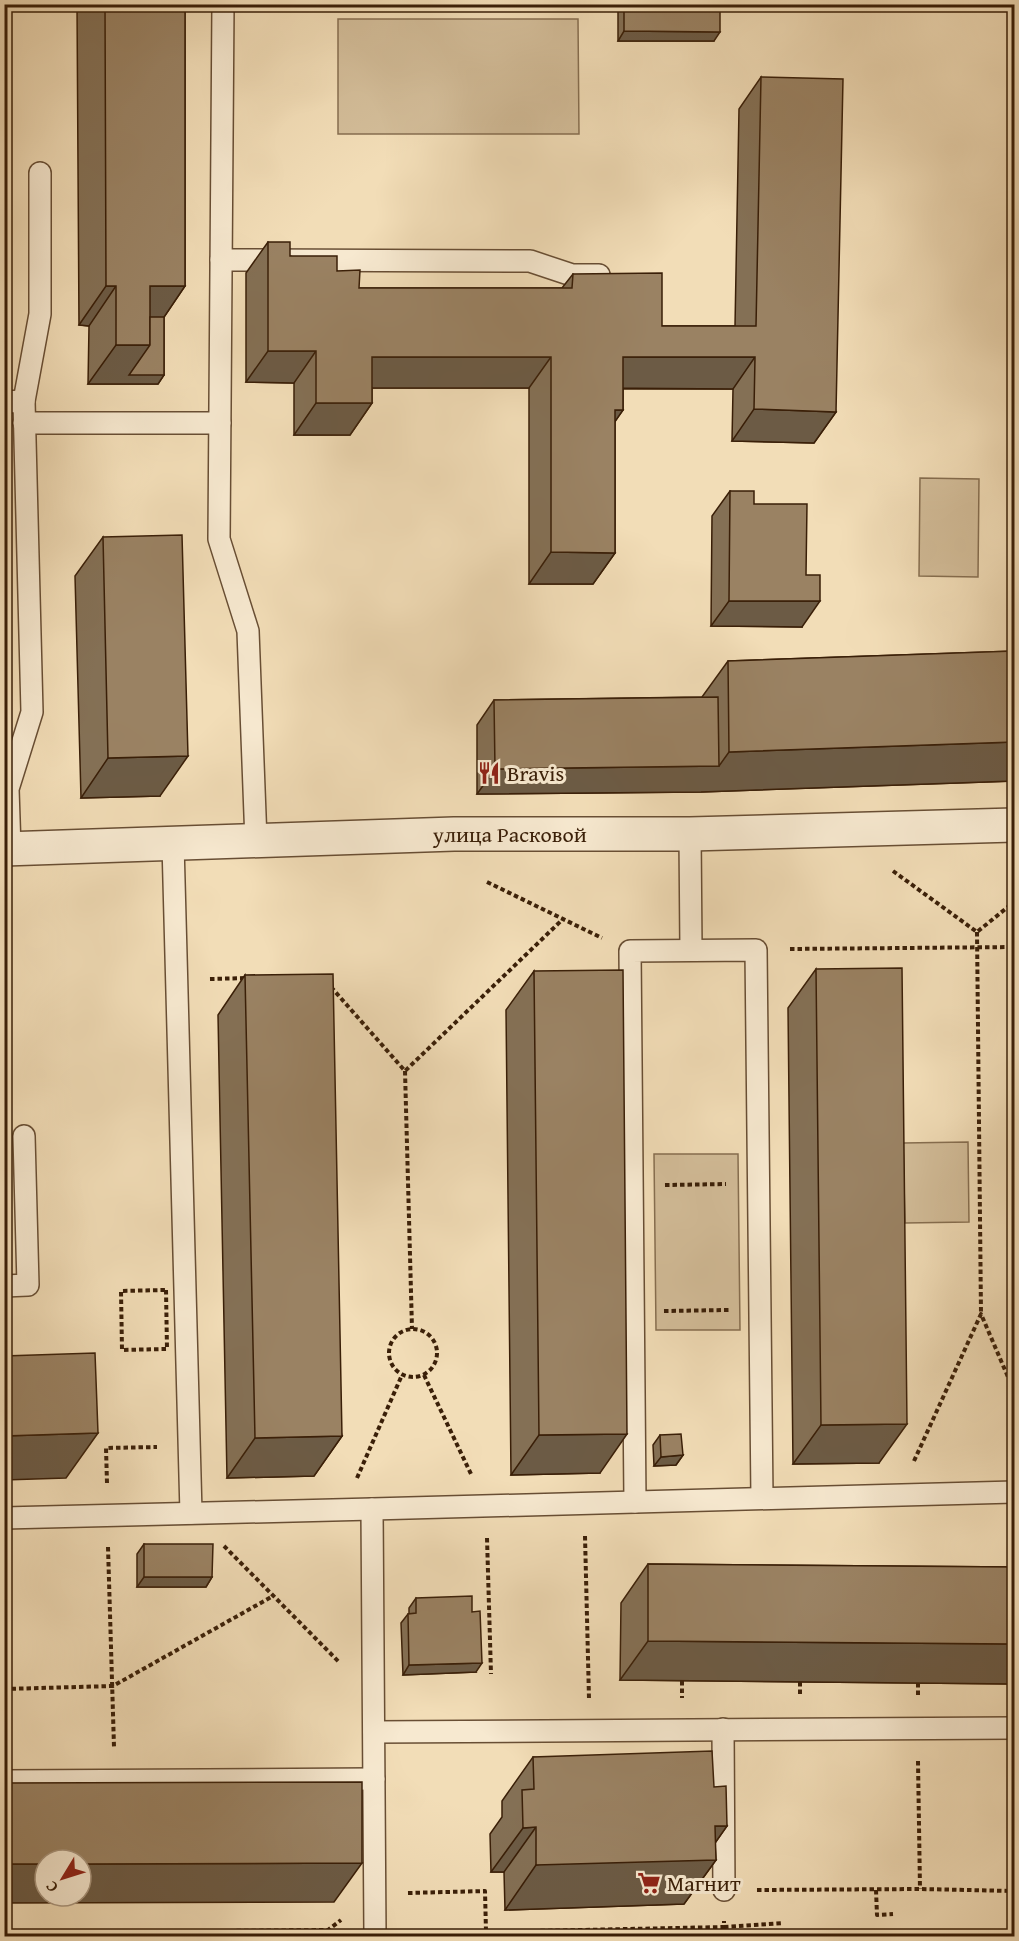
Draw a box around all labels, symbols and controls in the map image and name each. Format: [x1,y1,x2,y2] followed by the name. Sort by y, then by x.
[507,757,564,789] place label: Bravis
[476,760,502,786] restaurant icon: Bravis
[431,818,587,851] street label: улица Расковой
[33,1848,93,1908] north arrow
[667,1867,741,1899] place label: Магнит
[636,1870,662,1896] supermarket icon: Магнит
[39,1876,63,1898] text: С

